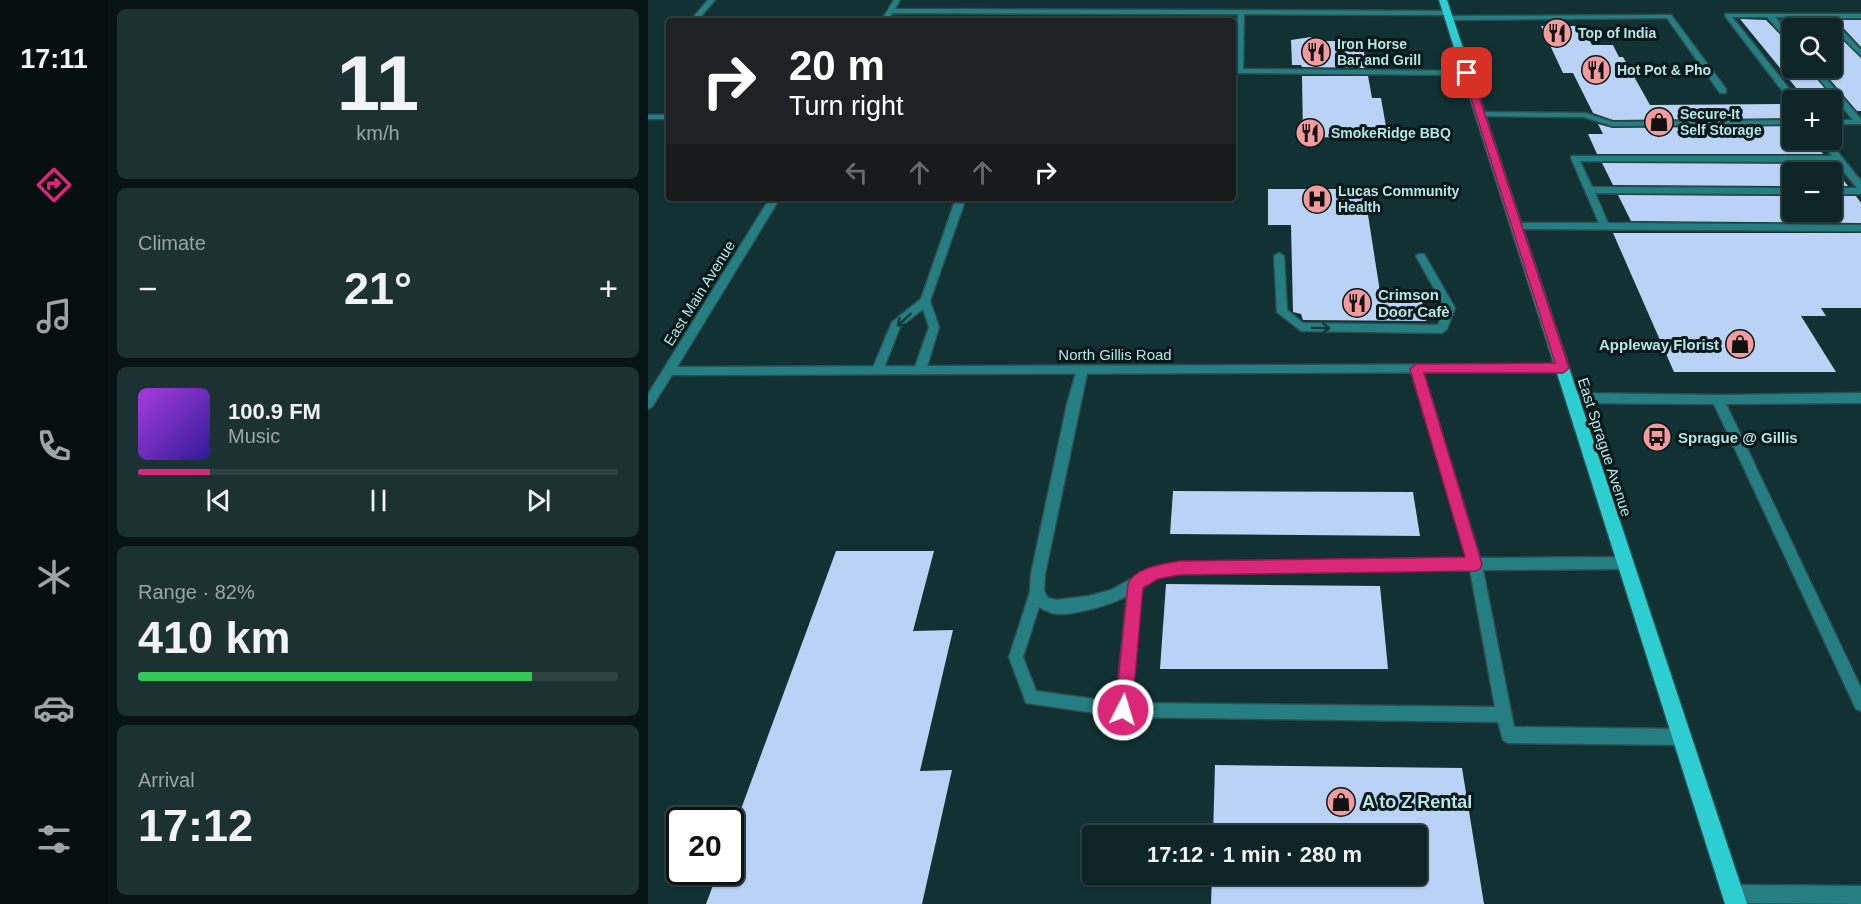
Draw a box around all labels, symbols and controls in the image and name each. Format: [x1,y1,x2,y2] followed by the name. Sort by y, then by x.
[1541,17,1573,49] restaurant icon: Top of India
[1782,18,1842,222] map controls
[1782,18,1842,78] button: search
[1578,25,1656,41] place label: Top of India
[1300,36,1332,68] restaurant icon: Iron Horse Bar and Grill
[1337,36,1421,68] place label: Iron Horse Bar and Grill
[337,39,419,127] text: 11
[690,42,768,120] icon: right
[789,42,885,89] text: 20 m
[20,44,88,74] text: 17:11
[1441,47,1492,98] pin
[1580,54,1612,86] restaurant icon: Hot Pot & Pho
[1450,56,1483,89] icon: arrive
[1617,62,1711,78] place label: Hot Pot & Pho
[1782,90,1842,150] button: +
[789,91,904,121] text: Turn right
[1643,106,1675,138] shop icon: Secure-It Self Storage
[1680,106,1762,138] place label: Secure-It Self Storage
[1294,117,1326,149] restaurant icon: SmokeRidge BBQ
[356,122,400,144] text: km/h
[1331,125,1451,141] place label: SmokeRidge BBQ
[840,156,873,189] icon: left
[903,156,936,189] icon: ahead
[966,156,999,189] icon: ahead
[1029,156,1062,189] icon: right
[1782,162,1842,222] button: −
[33,164,75,206] icon: directions
[1301,183,1333,215] hospital icon: Lucas Community Health
[1338,183,1460,215] place label: Lucas Community Health
[138,232,206,254] text: Climate
[660,237,738,349] street label: East Main Avenue
[344,263,412,314] text: 21°
[138,270,157,307] text: −
[599,270,618,307] text: +
[1378,286,1450,320] place label: Crimson Door Cafè
[1341,287,1373,319] restaurant icon: Crimson Door Cafè
[33,295,75,337] icon: music
[896,313,911,327] one-way arrow
[1310,322,1330,334] one-way arrow
[1724,328,1756,360] shop icon: Appleway Florist
[1599,336,1719,353] place label: Appleway Florist
[1058,346,1172,363] street label: North Gillis Road
[1575,375,1635,519] street label: East Sprague Avenue
[228,399,321,424] text: 100.9 FM
[1641,421,1673,453] bus stop icon: Sprague @ Gillis
[33,425,75,467] icon: phone
[228,425,280,447] text: Music
[1678,429,1798,446] place label: Sprague @ Gillis
[202,484,235,517] icon: previous
[362,484,395,517] icon: pause
[522,484,555,517] icon: next
[33,556,75,598] icon: climate
[138,581,255,603] text: Range · 82%
[138,612,291,663] text: 410 km
[1091,678,1155,742] position arrow
[33,687,75,729] icon: car
[138,769,195,791] text: Arrival
[1325,786,1357,818] shop icon: A to Z Rental
[1362,792,1472,812] place label: A to Z Rental
[138,800,253,851] text: 17:12
[666,807,744,885] speed limit sign: 20
[33,818,75,860] icon: filters
[1147,842,1362,867] text: 17:12 · 1 min · 280 m

